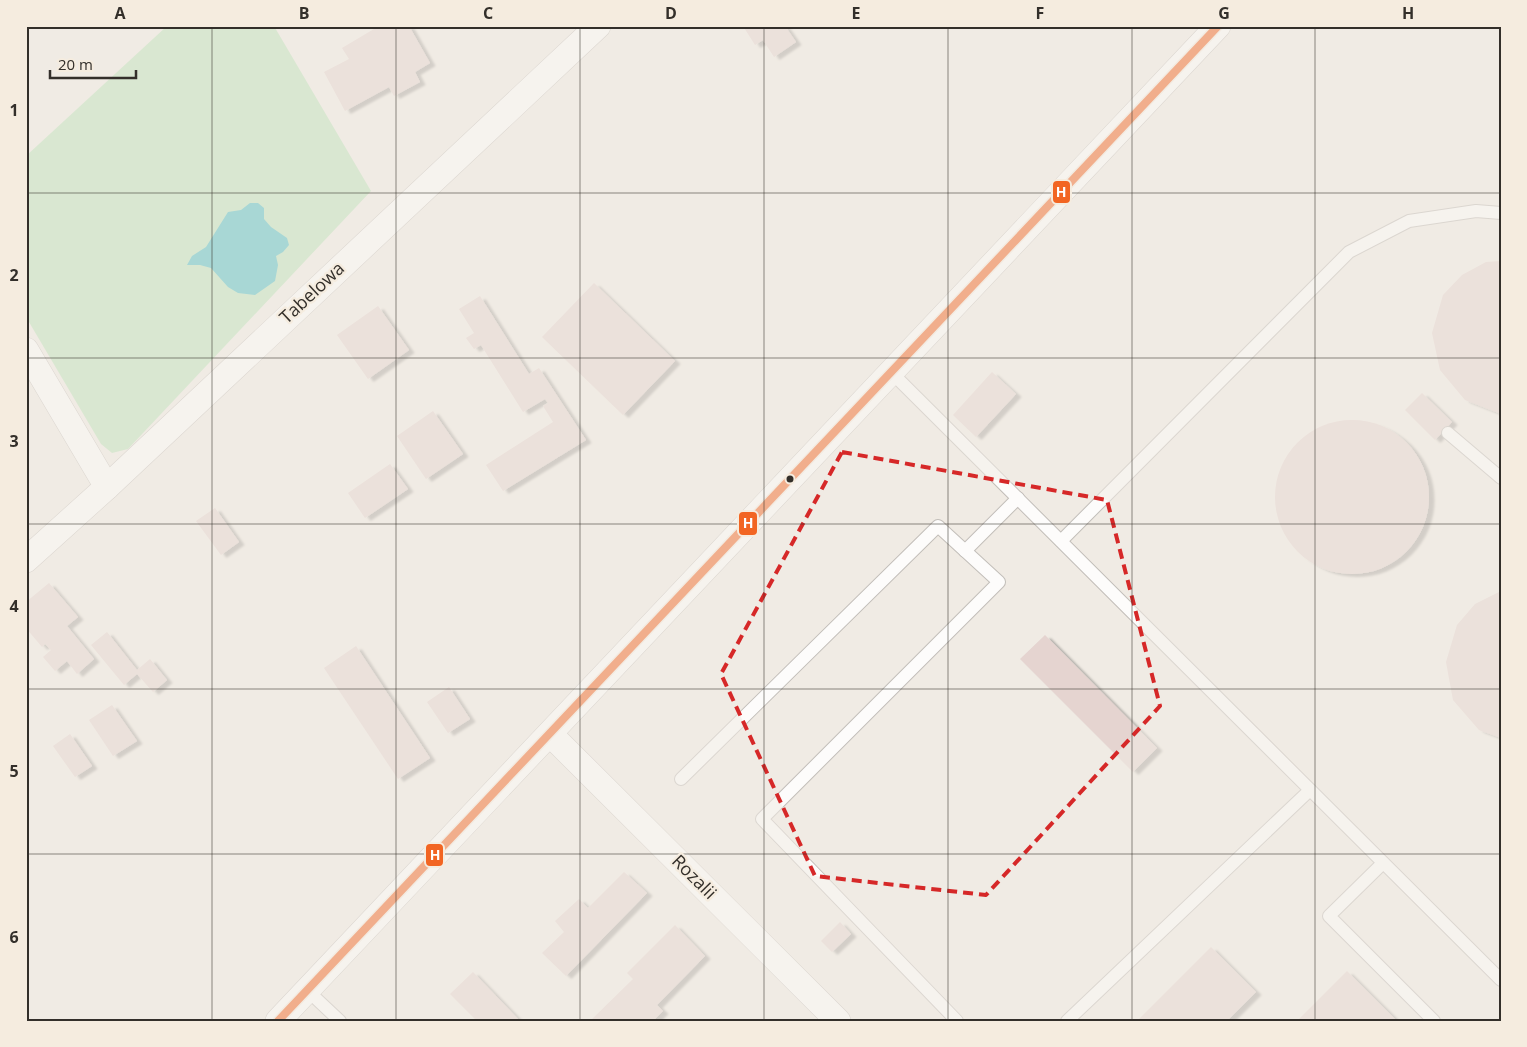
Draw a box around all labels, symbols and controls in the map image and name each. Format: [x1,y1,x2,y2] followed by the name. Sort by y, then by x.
[114,2,126,24] text: A
[299,2,309,24] text: B
[483,2,493,24] text: C
[665,2,677,24] text: D
[852,2,861,24] text: E
[1036,2,1044,24] text: F
[1218,2,1230,24] text: G
[1402,2,1414,24] text: H
[50,48,136,80] scale bar
[58,54,93,74] text: 20 m
[9,99,19,121] text: 1
[1052,180,1071,204] line badge: H
[1056,182,1066,201] text: H
[274,256,349,328] street label: Tabelowa
[9,264,19,286] text: 2
[9,430,19,452] text: 3
[785,474,795,484] unlabelled marker
[738,511,758,536] line badge: H
[743,513,753,532] text: H
[9,595,19,617] text: 4
[9,760,19,782] text: 5
[425,843,444,867] line badge: H
[430,845,440,864] text: H
[667,849,722,904] street label: Rozalii
[9,926,19,948] text: 6

